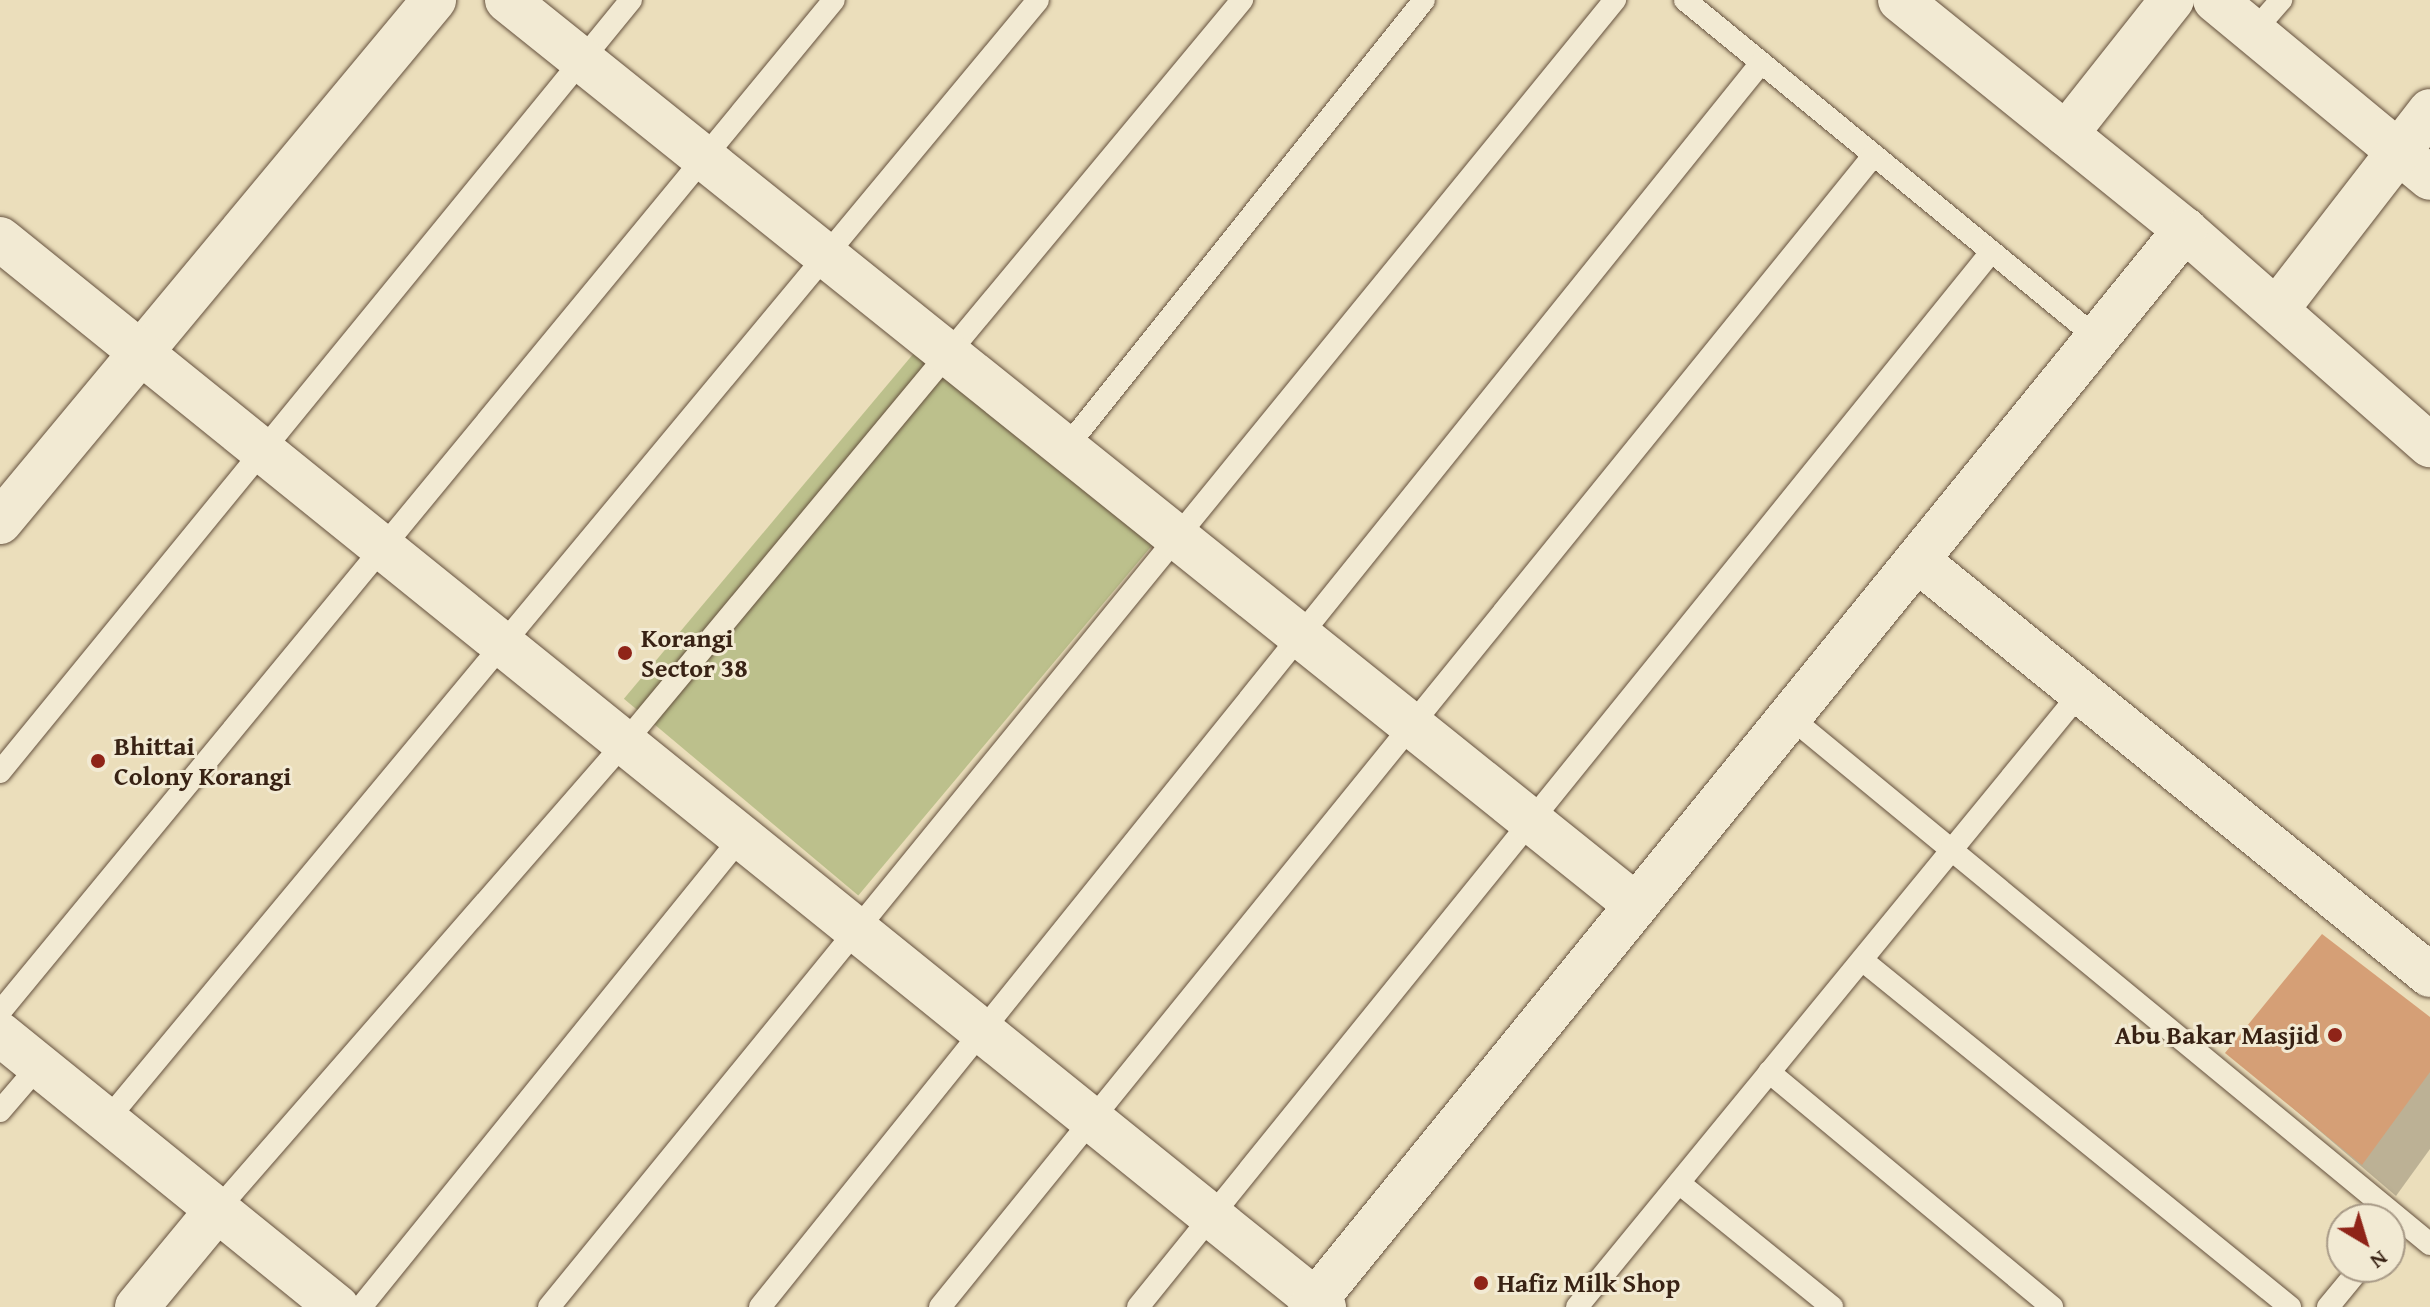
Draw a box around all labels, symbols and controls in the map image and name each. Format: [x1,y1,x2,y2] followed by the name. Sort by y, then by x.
[641,622,748,684] place label: Korangi Sector 38
[616,644,634,662] marker: Korangi Sector 38
[114,730,291,792] place label: Bhittai Colony Korangi
[89,752,107,770] marker: Bhittai Colony Korangi
[2115,1019,2319,1051] place label: Abu Bakar Masjid
[2326,1026,2344,1044] marker: Abu Bakar Masjid
[2326,1203,2406,1283] north arrow
[2364,1243,2395,1277] text: N
[1497,1267,1680,1299] place label: Hafiz Milk Shop
[1472,1274,1490,1292] marker: Hafiz Milk Shop

